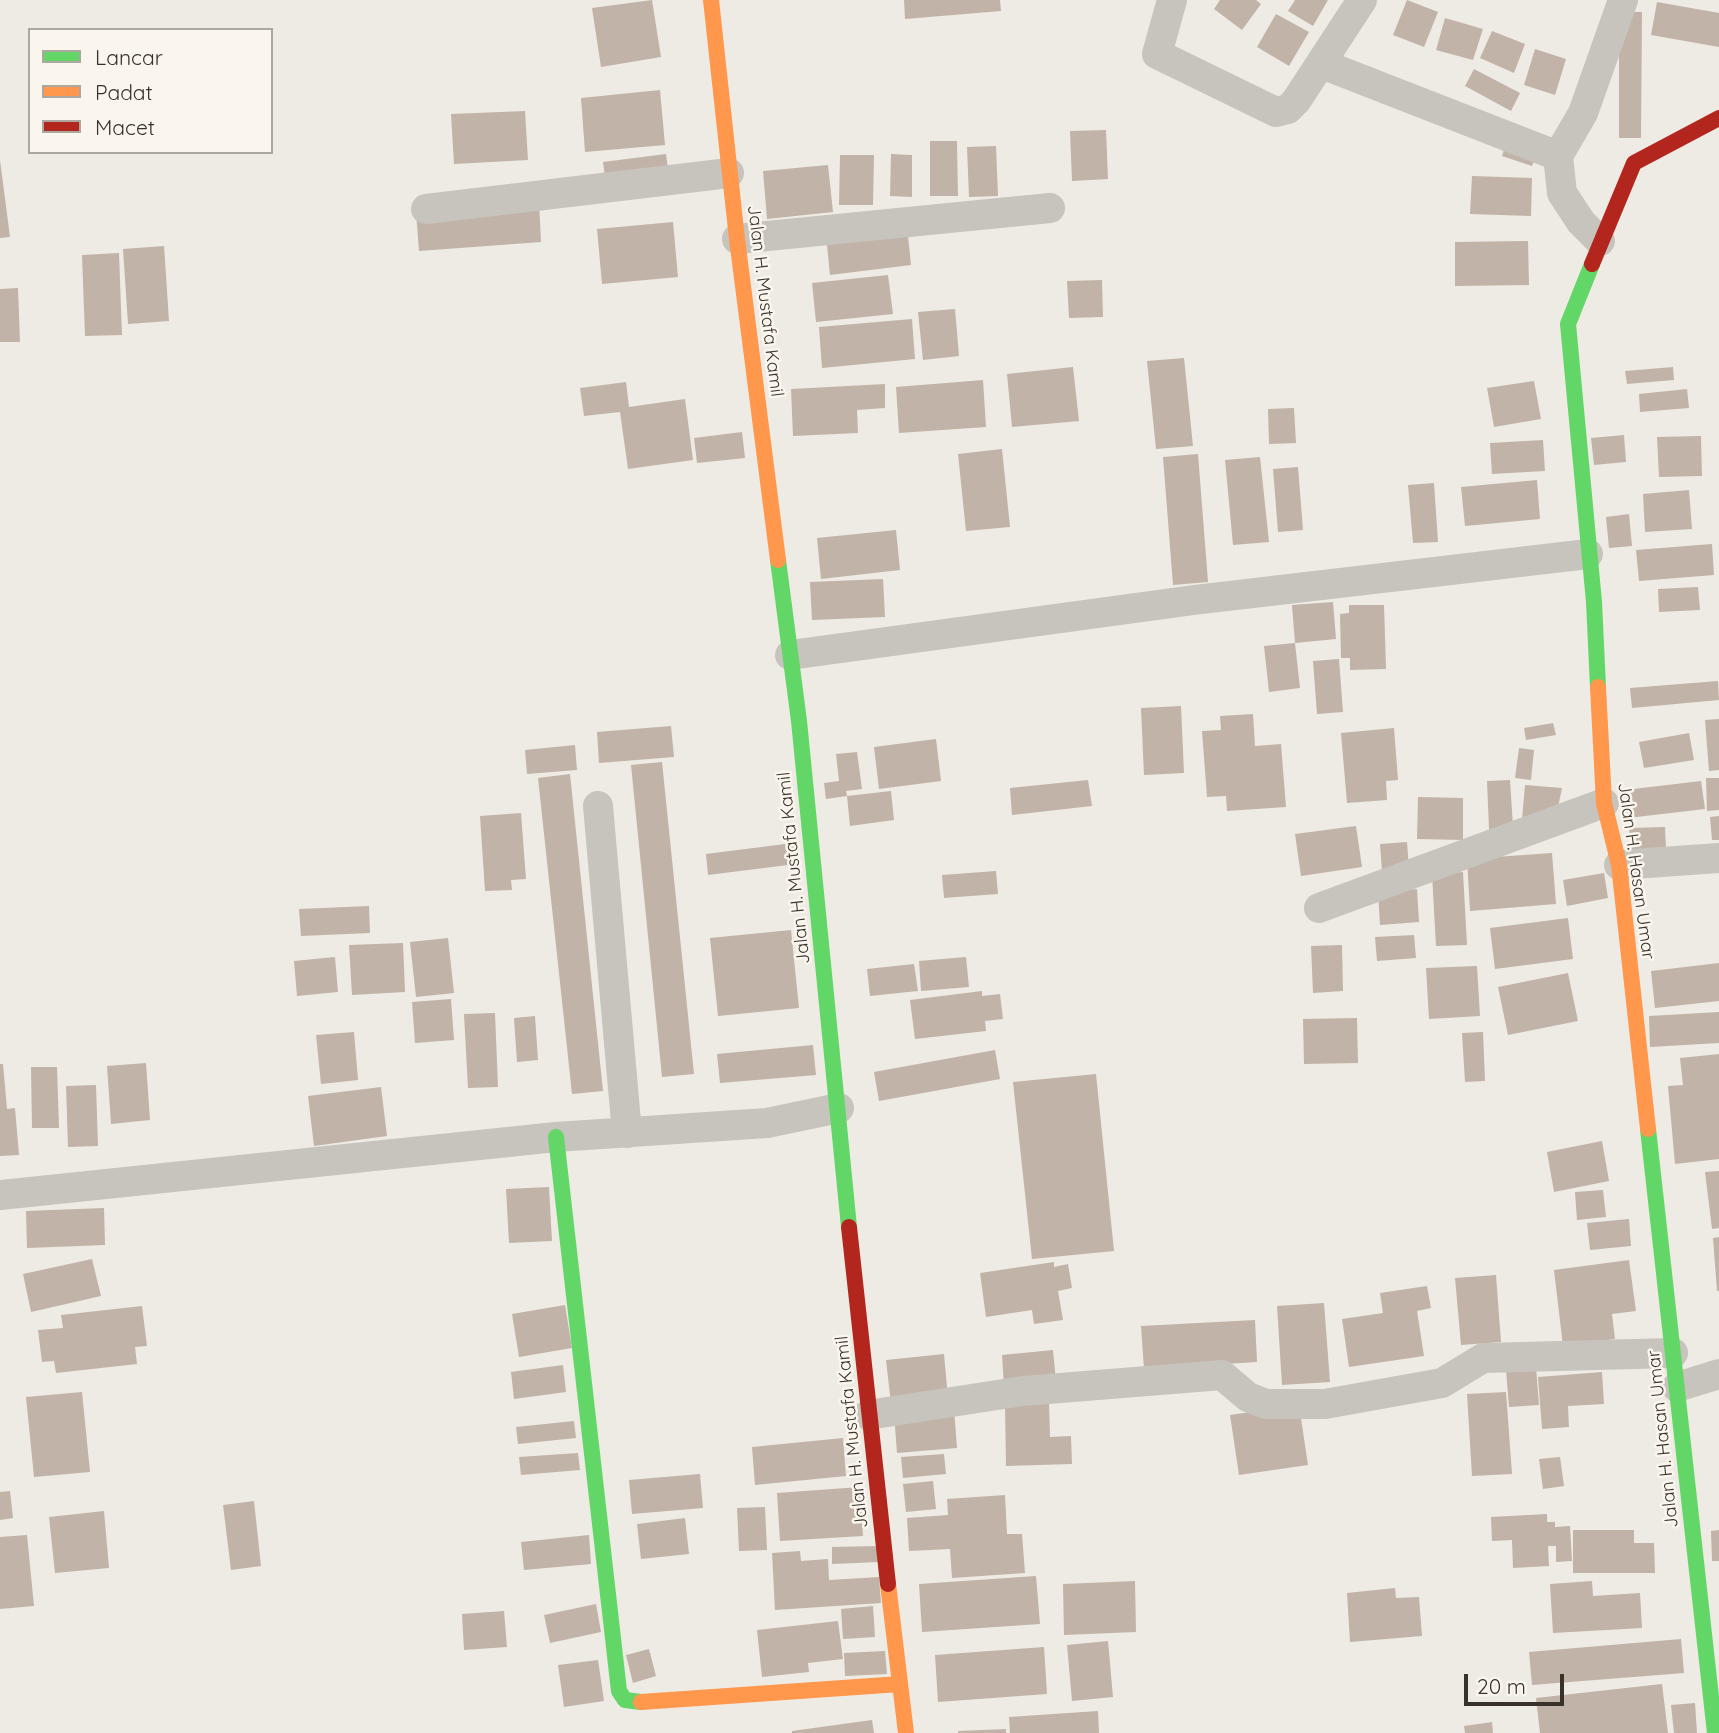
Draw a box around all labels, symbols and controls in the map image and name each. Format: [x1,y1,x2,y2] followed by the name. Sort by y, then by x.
[28,28,273,154] legend
[95,44,163,70] text: Lancar
[95,79,153,105] text: Padat
[95,114,155,140] text: Macet
[743,204,787,398] street label: Jalan H. Mustafa Kamil
[773,771,815,965] street label: Jalan H. Mustafa Kamil
[1613,781,1659,961] street label: Jalan H. Hasan Umar
[831,1335,873,1529] street label: Jalan H. Mustafa Kamil
[1643,1349,1683,1529] street label: Jalan H. Hasan Umar
[1467,1660,1567,1704] scale bar
[1477,1673,1526,1699] text: 20 m

